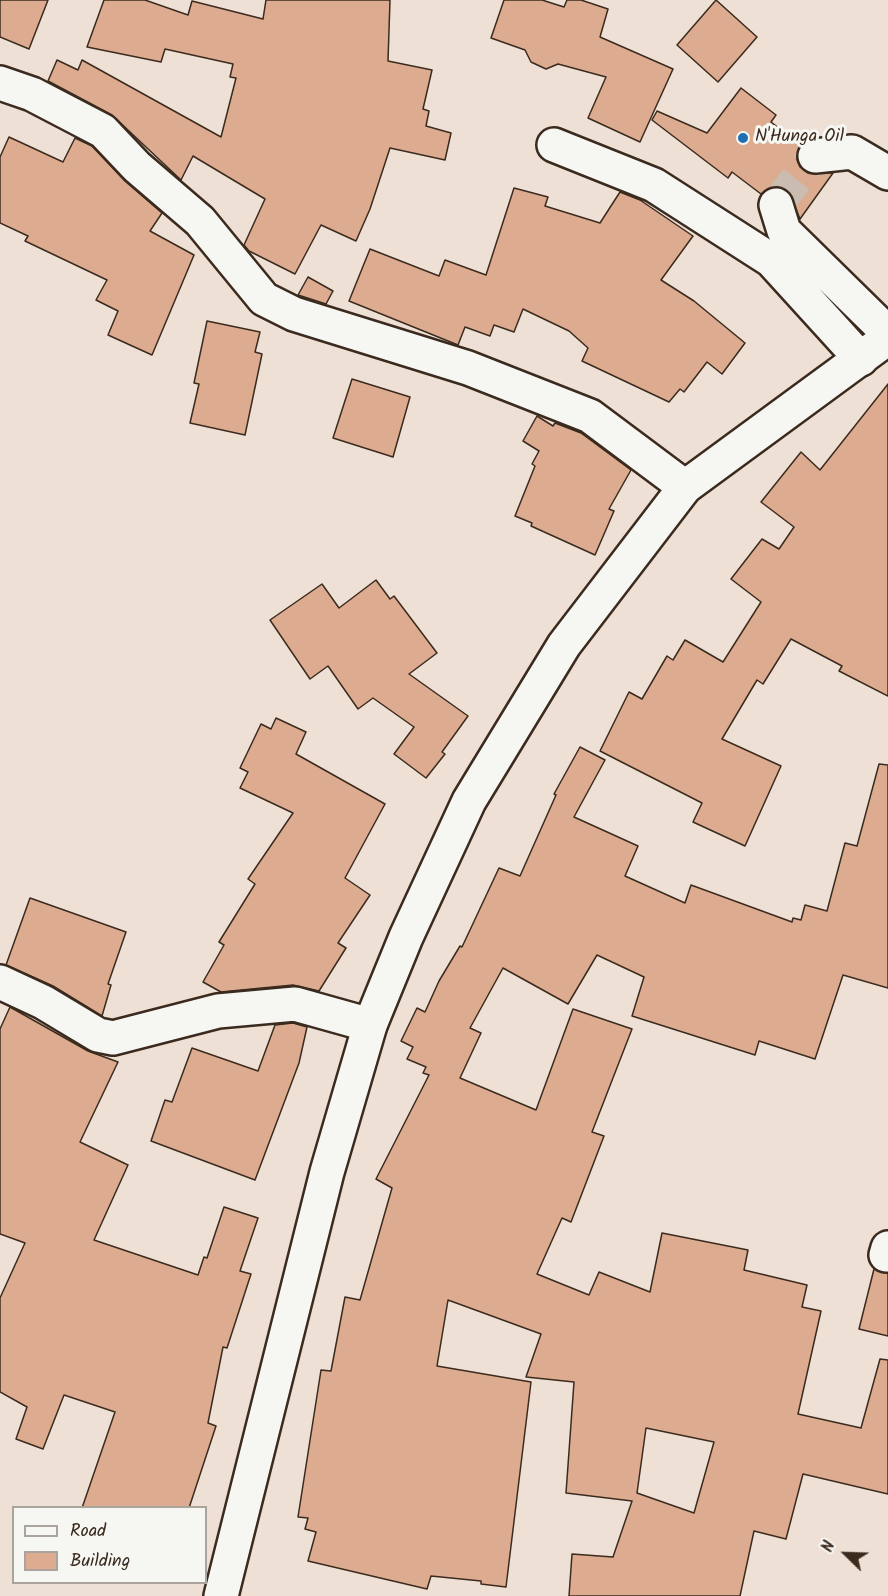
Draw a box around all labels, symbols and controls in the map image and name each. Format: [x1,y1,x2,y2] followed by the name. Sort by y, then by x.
[755,127,844,149] place label: N'Hunga Oil
[736,131,750,145] marker: N'Hunga Oil
[12,1506,207,1584] legend
[70,1517,106,1546] text: Road
[816,1524,876,1584] north arrow
[815,1537,842,1556] text: N
[70,1547,130,1576] text: Building

